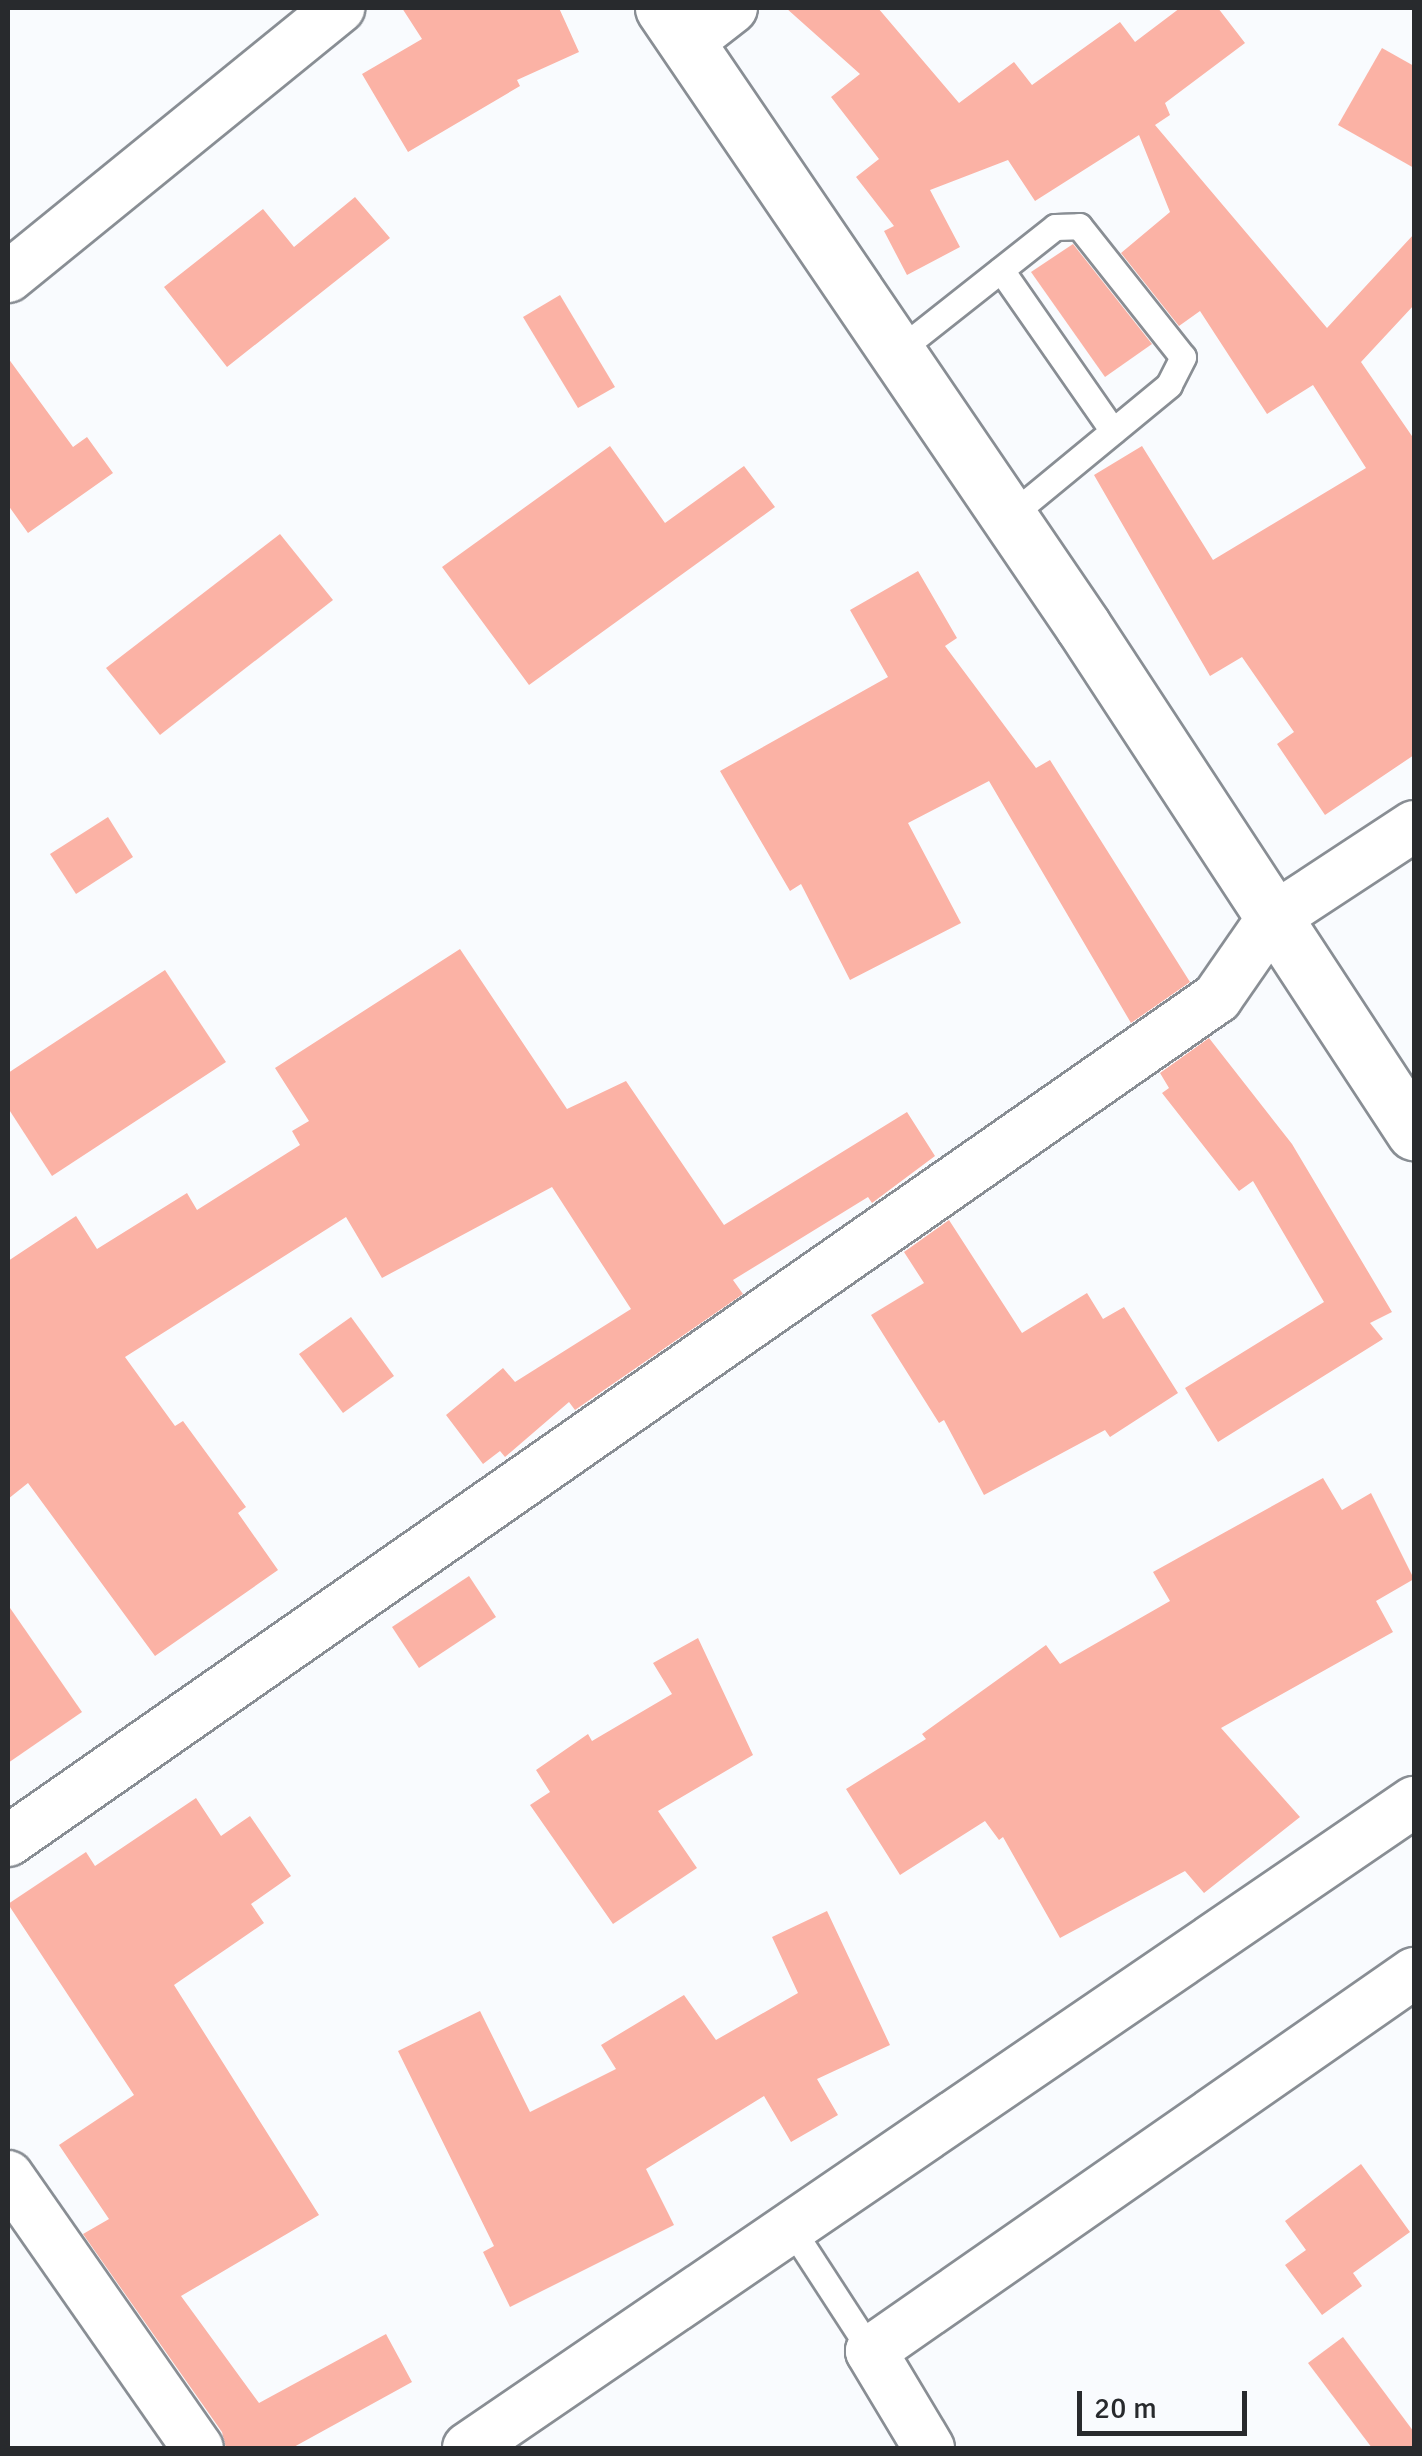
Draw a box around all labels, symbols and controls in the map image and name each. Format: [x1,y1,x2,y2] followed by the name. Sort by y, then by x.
[1082,2371,1252,2433] scale bar
[1094,2390,1157,2427] text: 20 m

